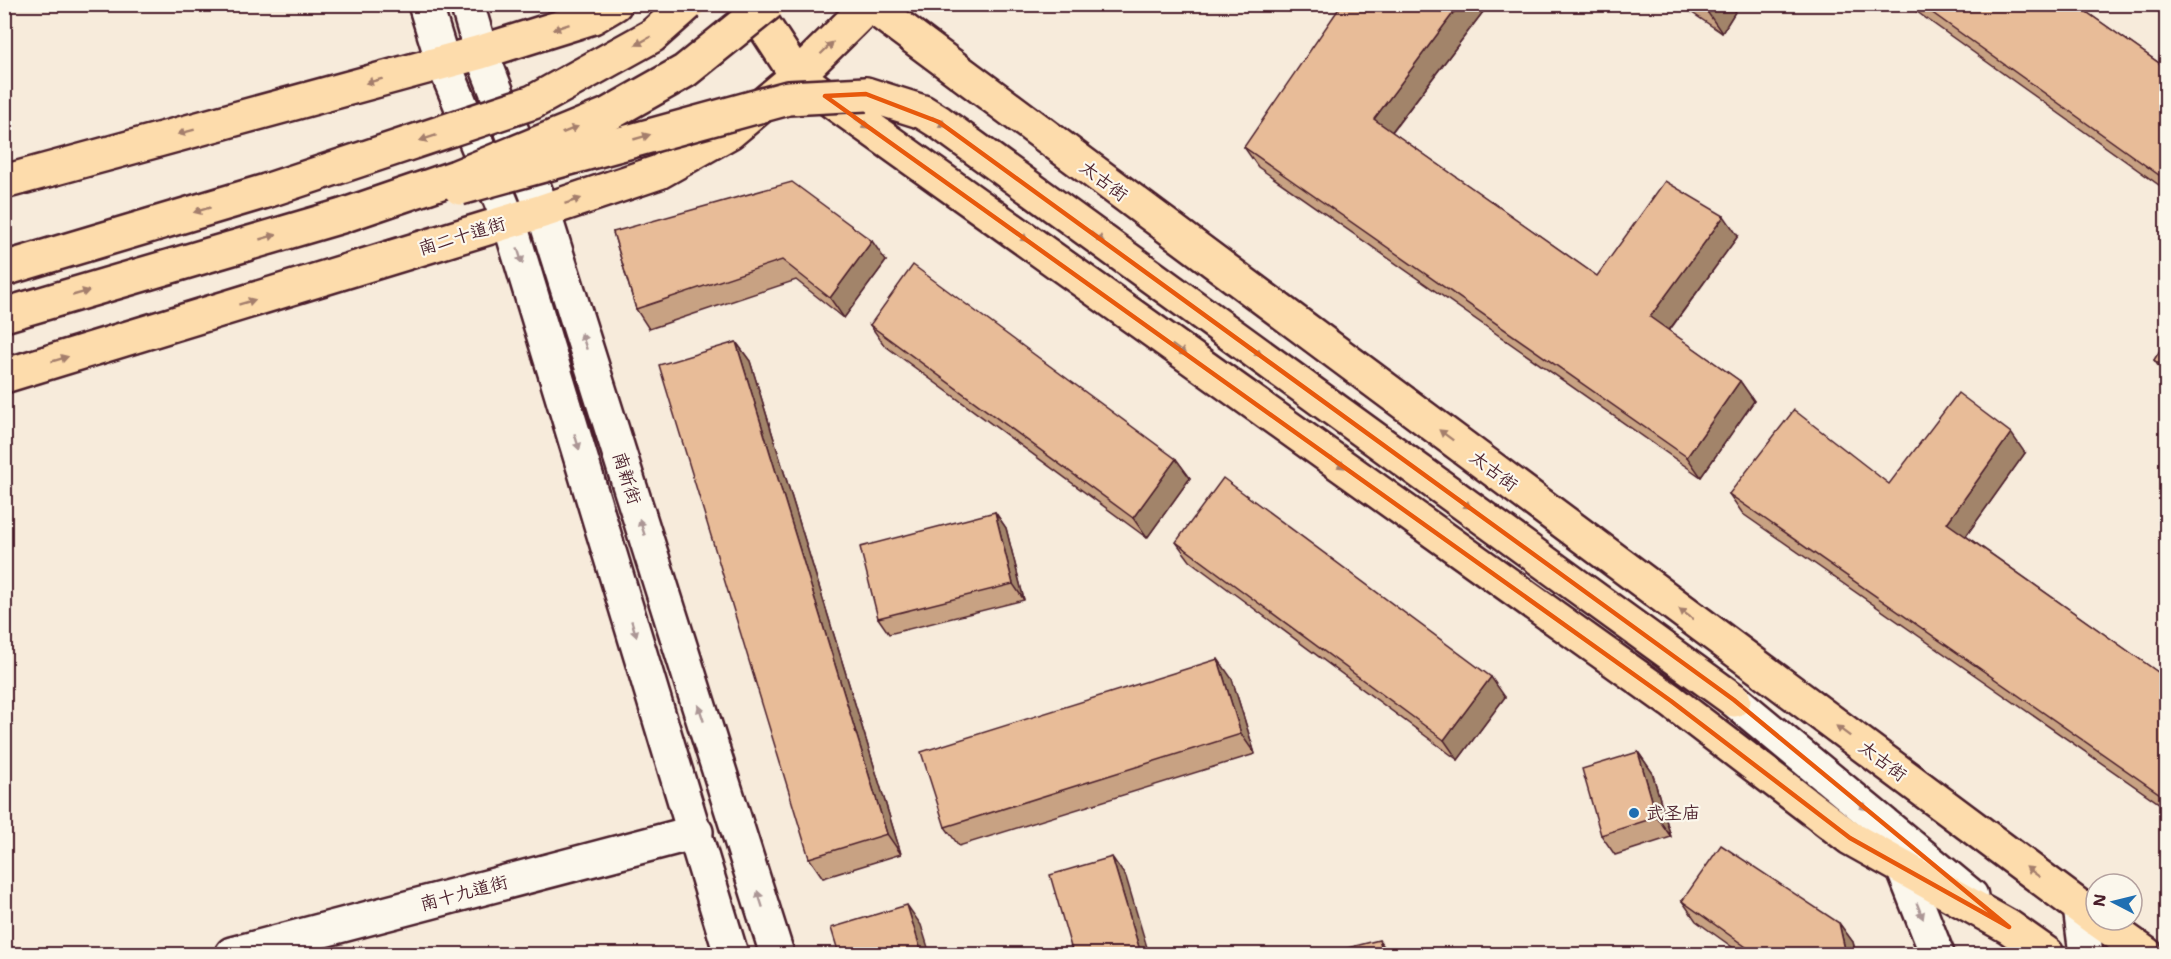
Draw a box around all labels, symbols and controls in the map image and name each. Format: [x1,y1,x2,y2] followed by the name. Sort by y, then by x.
[552,23,570,32] one-way arrow
[634,36,651,46] one-way arrow
[819,41,833,55] one-way arrow
[365,77,383,86] one-way arrow
[855,116,870,128] one-way arrow
[931,116,947,128] one-way arrow
[561,125,579,135] one-way arrow
[177,128,195,137] one-way arrow
[633,132,651,141] one-way arrow
[419,134,437,143] one-way arrow
[1075,155,1133,207] street label: 太古街
[564,195,582,205] one-way arrow
[193,206,211,215] one-way arrow
[415,211,509,261] street label: 南二十道街
[1012,230,1028,242] one-way arrow
[1089,231,1105,243] one-way arrow
[259,232,277,242] one-way arrow
[516,247,525,265] one-way arrow
[72,288,90,297] one-way arrow
[238,297,256,306] one-way arrow
[579,332,588,350] one-way arrow
[1172,343,1187,355] one-way arrow
[1247,345,1262,357] one-way arrow
[51,354,69,363] one-way arrow
[1438,429,1454,441] one-way arrow
[573,433,582,451] one-way arrow
[1465,445,1523,497] street label: 太古街
[607,449,647,507] street label: 南新街
[1329,457,1345,469] one-way arrow
[1456,497,1471,509] one-way arrow
[637,518,647,536] one-way arrow
[1679,609,1694,621] one-way arrow
[630,620,639,638] one-way arrow
[696,704,705,722] one-way arrow
[1835,725,1851,737] one-way arrow
[1854,735,1912,787] street label: 太古街
[1852,797,1867,810] one-way arrow
[1646,801,1700,825] place label: 武圣庙
[1627,806,1641,820] marker: 武圣庙
[2025,867,2040,879] one-way arrow
[417,870,511,916] street label: 南十九道街
[2084,872,2144,932] north arrow
[755,890,764,908] one-way arrow
[2088,893,2111,908] text: N
[1916,902,1925,920] one-way arrow

